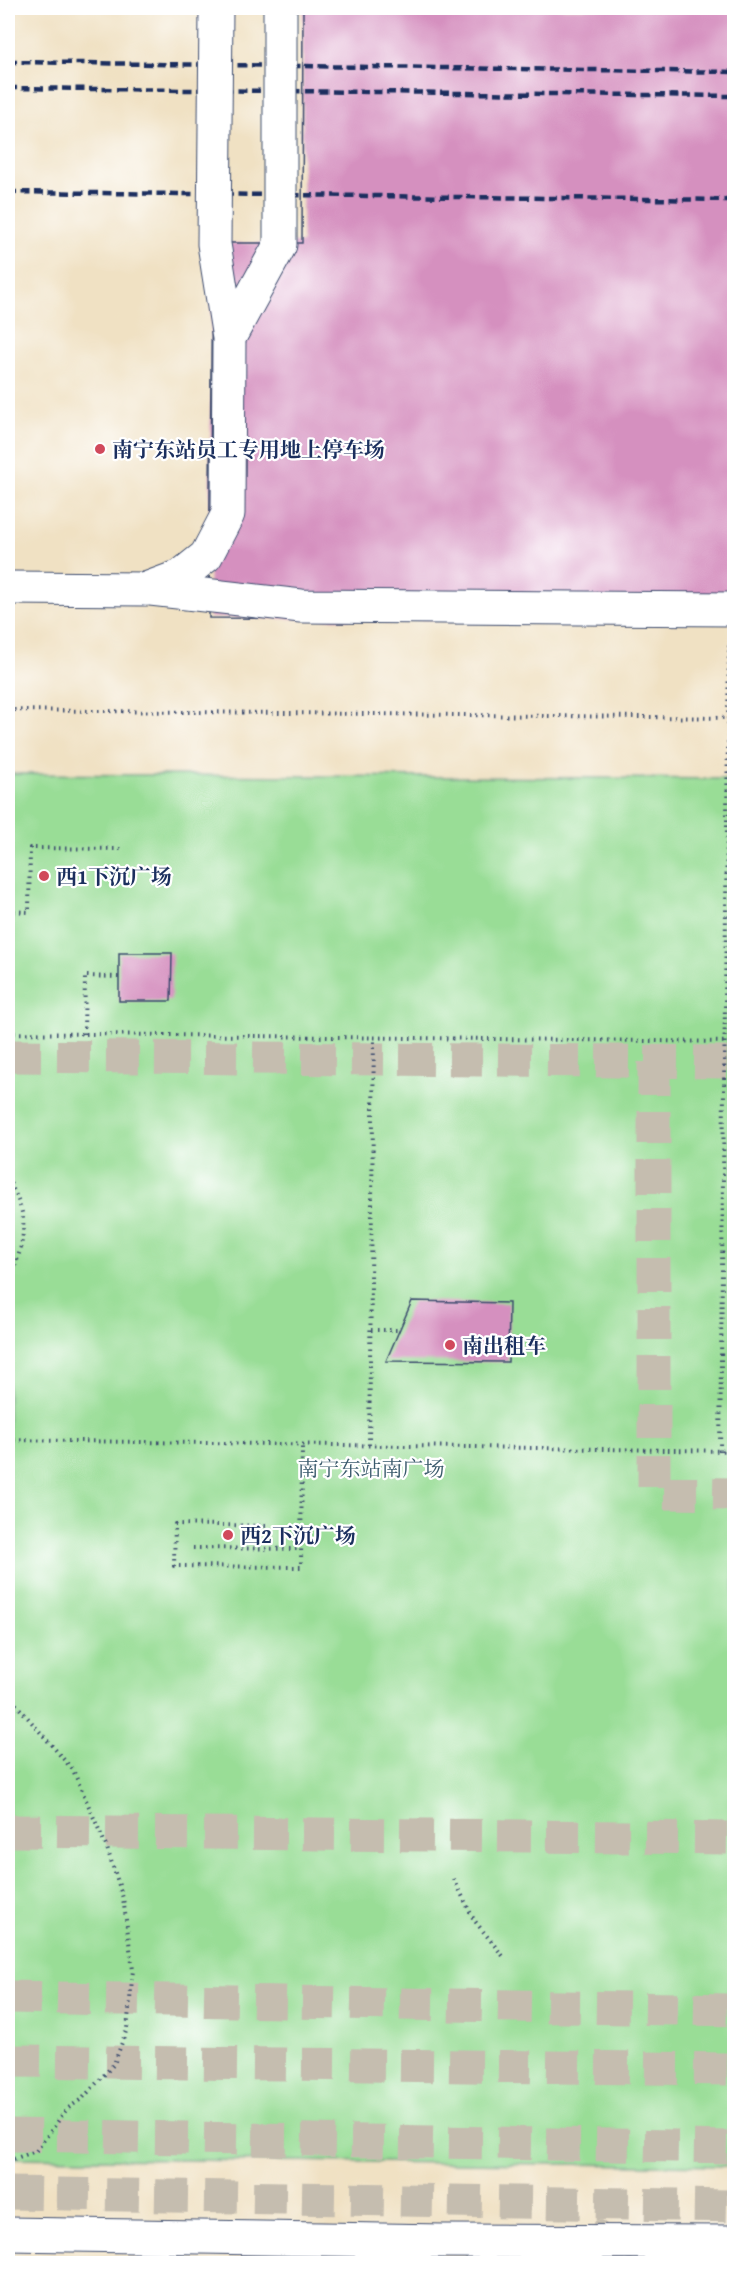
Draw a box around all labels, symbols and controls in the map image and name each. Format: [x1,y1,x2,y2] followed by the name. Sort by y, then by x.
[112,434,385,465] place label: 南宁东站员工专用地上停车场
[93,442,107,456] marker: 南宁东站员工专用地上停车场
[56,861,172,892] place label: 西1下沉广场
[37,869,51,883] marker: 西1下沉广场
[462,1330,546,1361] place label: 南出租车
[443,1338,457,1352] marker: 南出租车
[298,1453,445,1484] park label: 南宁东站南广场
[240,1520,356,1551] place label: 西2下沉广场
[221,1528,235,1542] marker: 西2下沉广场

